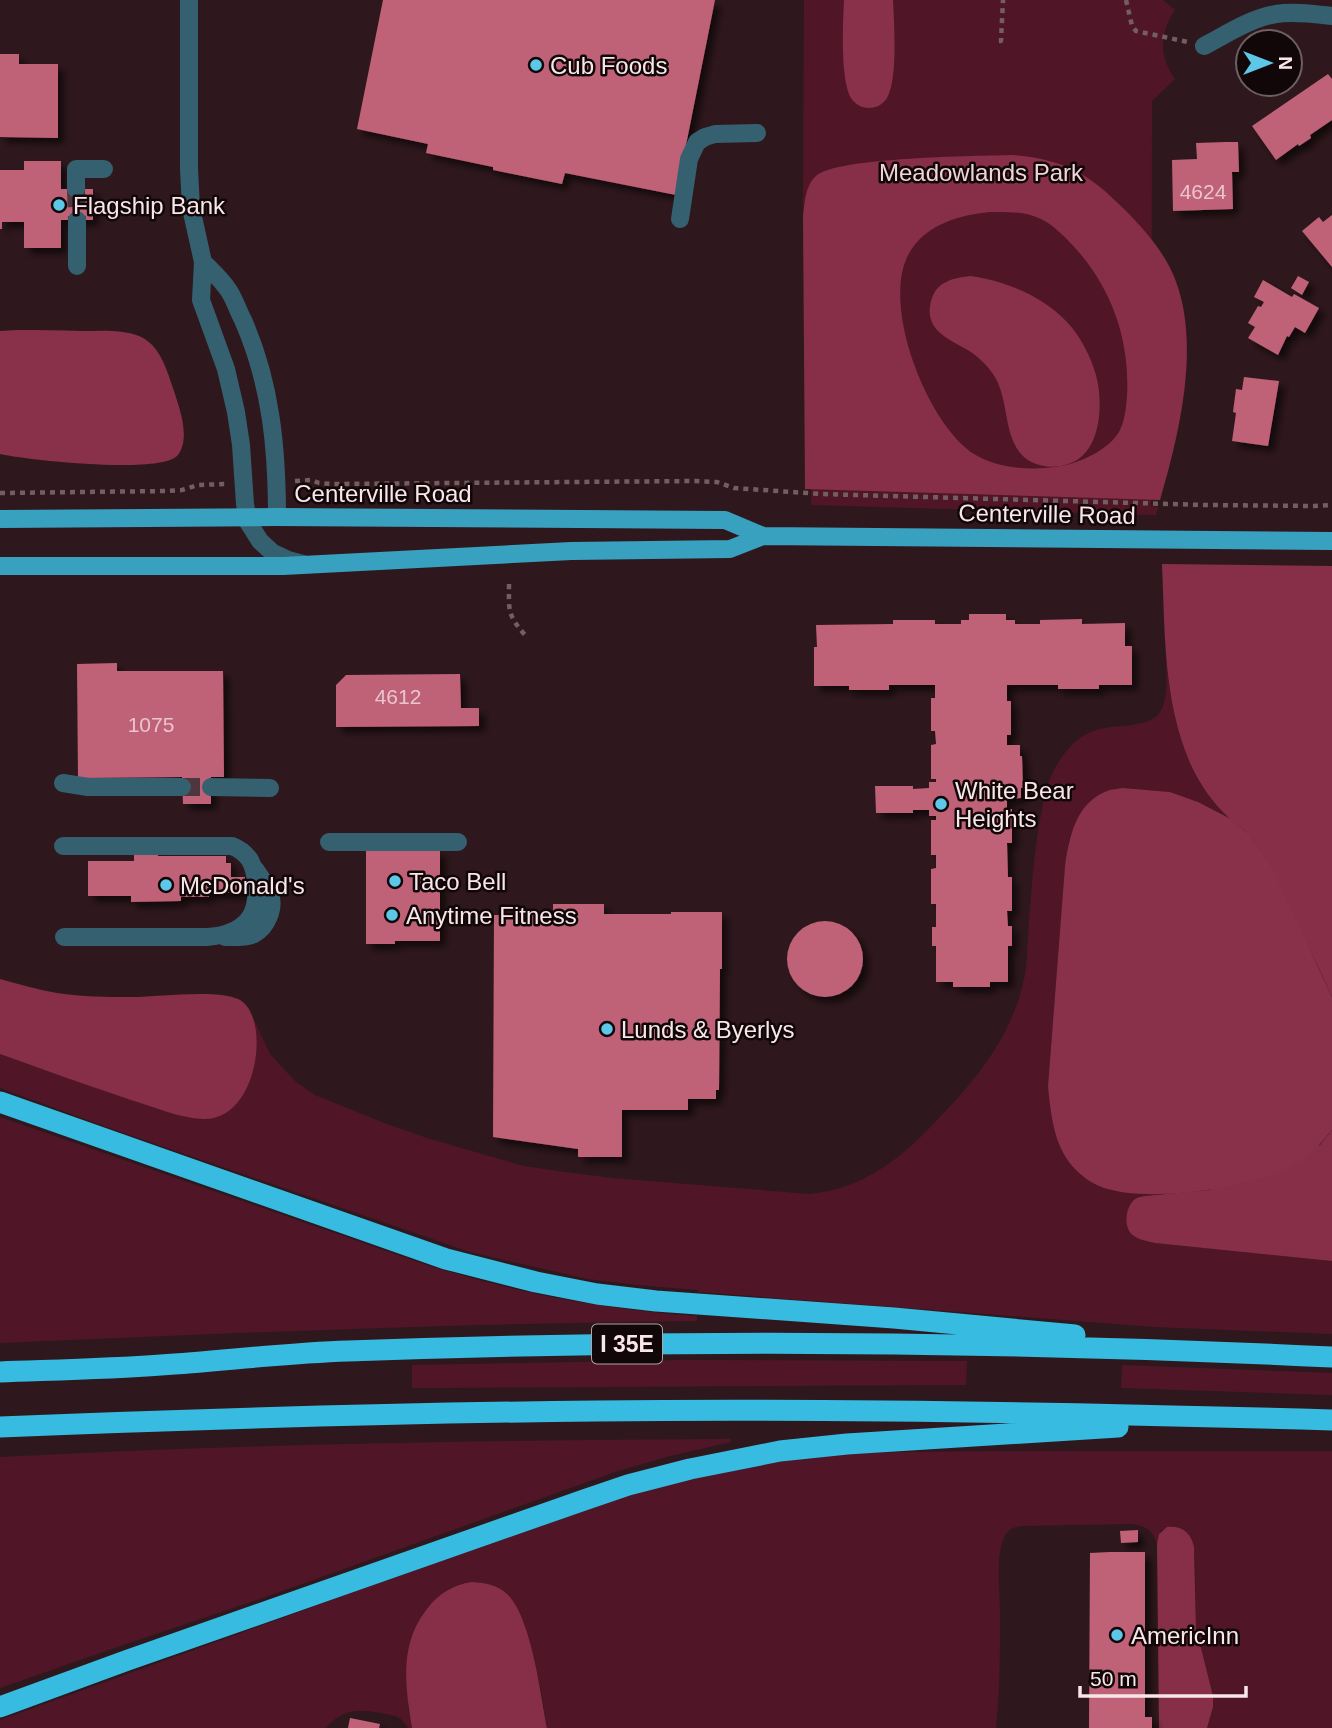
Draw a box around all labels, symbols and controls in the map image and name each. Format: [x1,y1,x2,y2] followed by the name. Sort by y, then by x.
[1234,28,1304,98] north arrow
[550,52,667,79] place label: Cub Foods
[1275,56,1296,70] text: N
[528,57,544,73] marker: Cub Foods
[879,159,1084,186] park label: Meadowlands Park
[1180,180,1227,203] house number: 4624
[73,192,226,219] place label: Flagship Bank
[51,197,67,213] marker: Flagship Bank
[294,480,472,507] street label: Centerville Road
[958,499,1136,529] street label: Centerville Road
[375,685,421,708] house number: 4612
[128,713,174,736] house number: 1075
[955,777,1074,832] place label: White Bear Heights
[933,796,949,812] marker: White Bear Heights
[409,868,506,895] place label: Taco Bell
[180,872,305,899] place label: McDonald's
[387,873,403,889] marker: Taco Bell
[158,877,174,893] marker: McDonald's
[406,902,577,929] place label: Anytime Fitness
[384,907,400,923] marker: Anytime Fitness
[621,1016,794,1043] place label: Lunds & Byerlys
[599,1021,615,1037] marker: Lunds & Byerlys
[592,1324,662,1364] road number: I 35E
[1131,1622,1239,1649] place label: AmericInn
[1109,1627,1125,1643] marker: AmericInn
[1080,1654,1246,1698] scale bar
[1090,1667,1137,1690] text: 50 m

